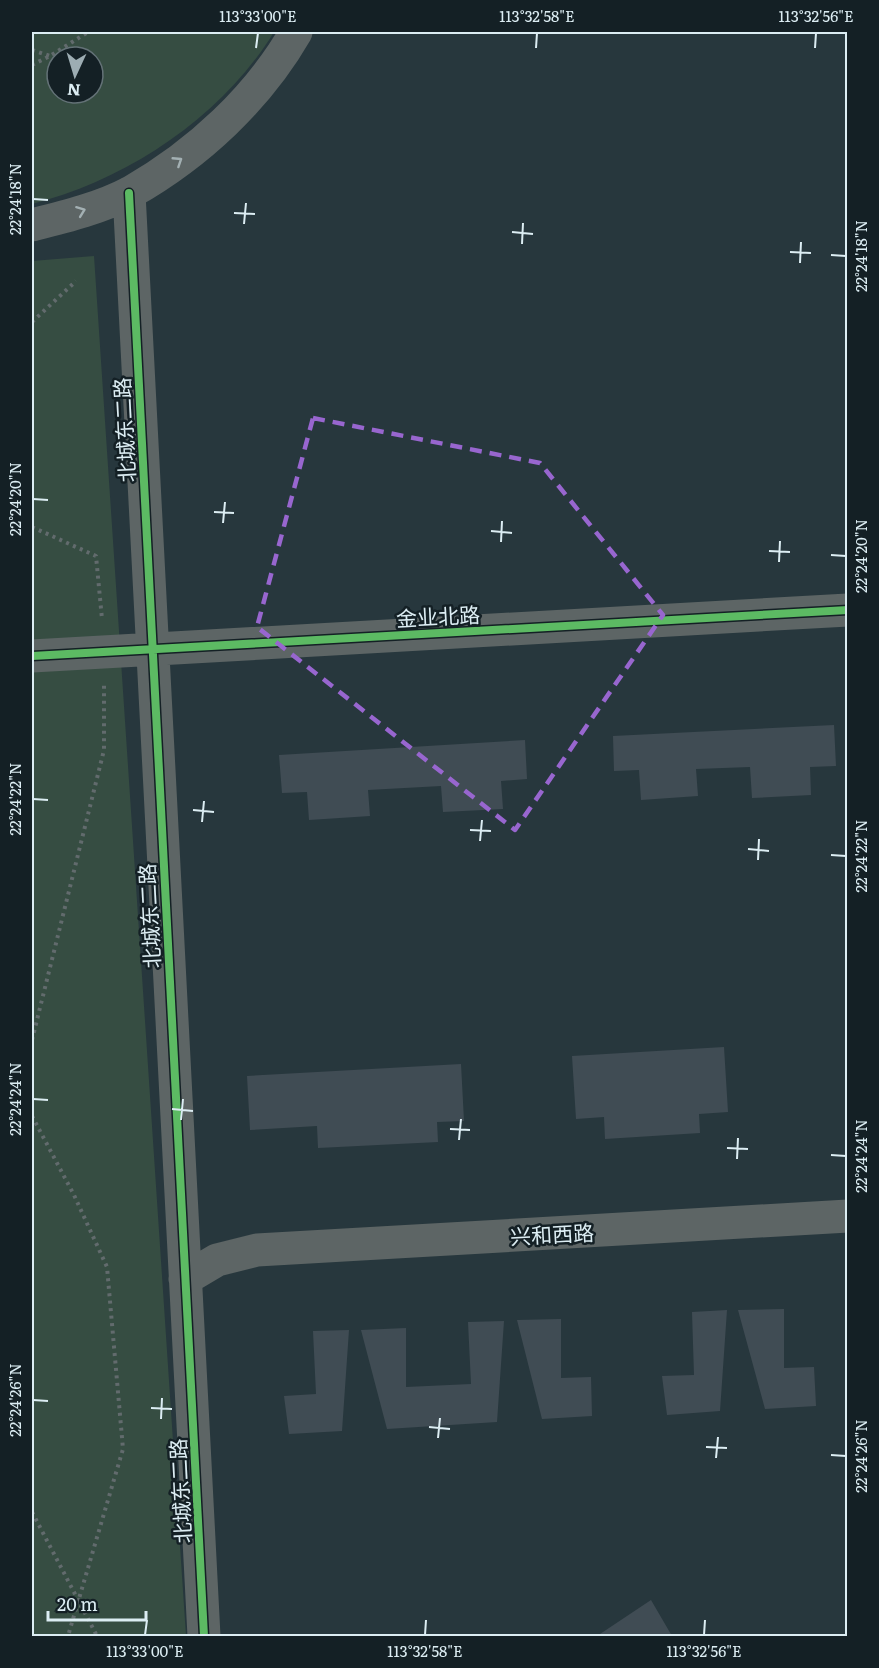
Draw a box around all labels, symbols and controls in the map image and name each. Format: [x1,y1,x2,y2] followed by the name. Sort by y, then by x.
[219,4,297,27] text: 113°33'00"E
[499,4,575,27] text: 113°32'58"E
[778,4,854,27] text: 113°32'56"E
[45,45,105,105] north arrow
[66,79,81,103] text: N
[172,156,182,168] one-way arrow
[3,163,26,235] text: 22°24'18"N
[75,206,86,218] one-way arrow
[849,220,872,292] text: 22°24'18"N
[105,377,141,483] street label: 北城东二路
[3,462,26,536] text: 22°24'20"N
[849,519,872,593] text: 22°24'20"N
[395,597,481,633] street label: 金业北路
[3,762,26,836] text: 22°24'22"N
[849,819,872,893] text: 22°24'22"N
[130,863,166,969] street label: 北城东二路
[3,1062,26,1136] text: 22°24'24"N
[849,1119,872,1193] text: 22°24'24"N
[509,1215,595,1251] street label: 兴和西路
[3,1363,26,1437] text: 22°24'26"N
[849,1419,872,1493] text: 22°24'26"N
[161,1438,197,1544] street label: 北城东二路
[48,1584,146,1622] scale bar
[57,1590,98,1617] text: 20 m
[106,1639,184,1662] text: 113°33'00"E
[387,1639,463,1662] text: 113°32'58"E
[666,1639,742,1662] text: 113°32'56"E

